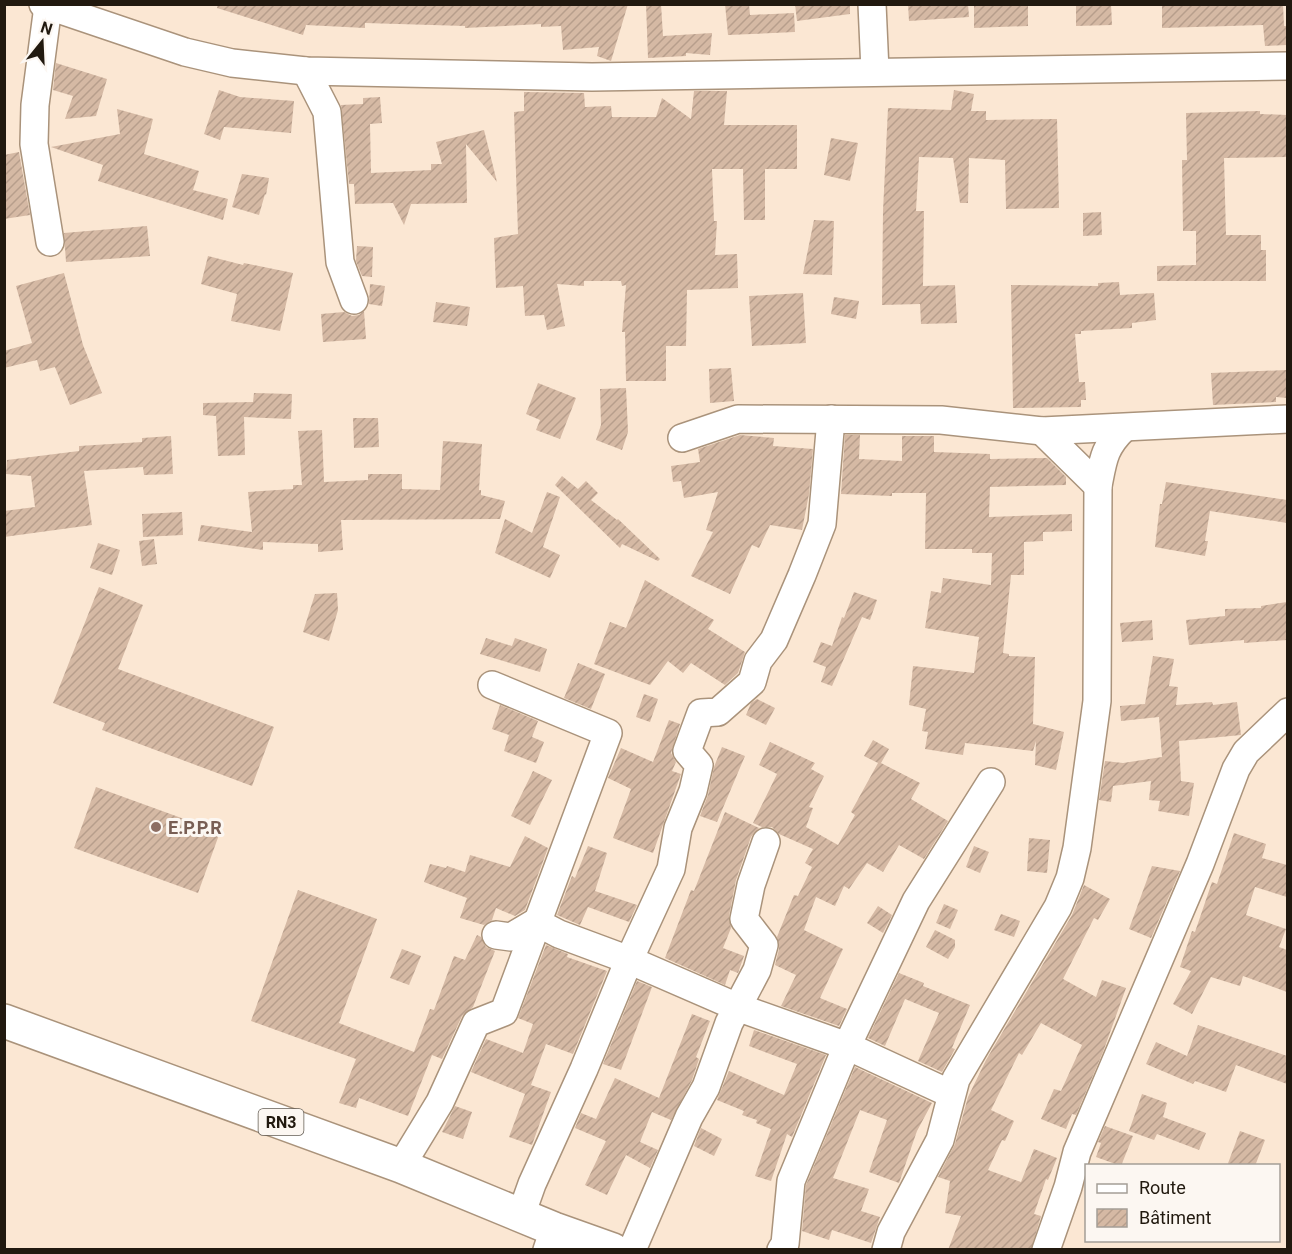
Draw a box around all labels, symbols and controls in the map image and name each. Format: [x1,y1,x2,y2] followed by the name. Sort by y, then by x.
[12,12,72,72] north arrow
[38,17,55,39] text: N
[168,817,222,838] place label: E.P.P.R
[149,820,163,834] marker: E.P.P.R
[258,1109,304,1135] road number: RN3
[1085,1164,1280,1242] legend
[1139,1177,1186,1198] text: Route
[1139,1207,1212,1228] text: Bâtiment

